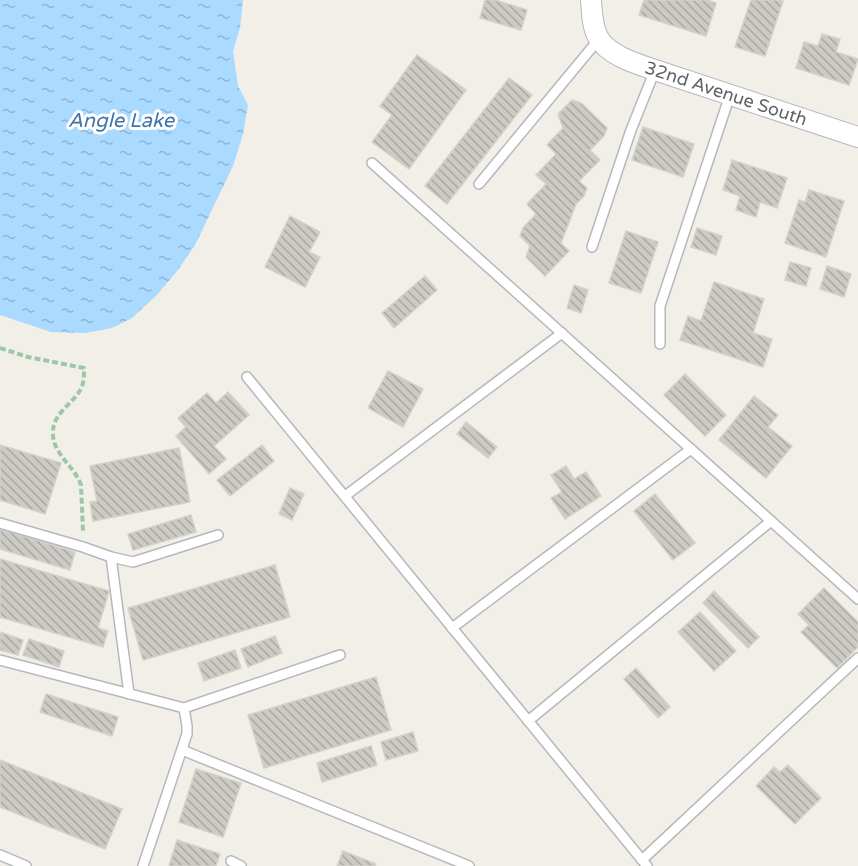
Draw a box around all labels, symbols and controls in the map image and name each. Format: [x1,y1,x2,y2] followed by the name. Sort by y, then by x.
[642,56,810,130] street label: 32nd Avenue South
[68,109,176,133] water label: Angle Lake

